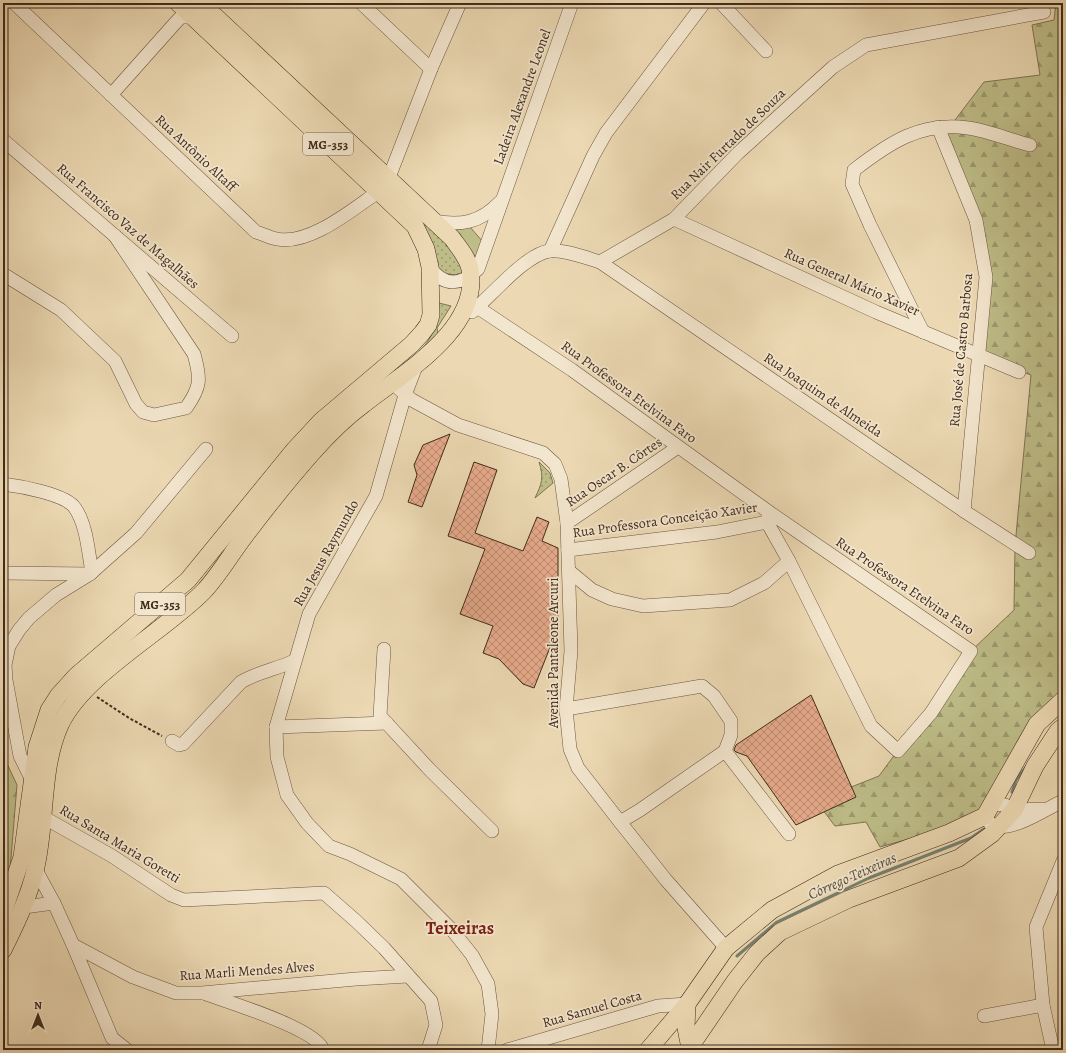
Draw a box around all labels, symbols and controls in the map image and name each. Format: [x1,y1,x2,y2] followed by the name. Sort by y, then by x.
[489,26,556,168] street label: Ladeira Alexandre Leonel
[666,84,790,204] street label: Rua Nair Furtado de Souza
[151,110,243,197] street label: Rua Antônio Altaff
[303,133,353,155] road number: MG-353
[53,159,203,293] street label: Rua Francisco Vaz de Magalhães
[781,244,923,321] street label: Rua General Mário Xavier
[945,272,977,428] street label: Rua José de Castro Barbosa
[557,336,701,448] street label: Rua Professora Etelvina Faro
[760,348,887,442] street label: Rua Joaquim de Almeida
[562,433,666,511] street label: Rua Oscar B. Côrtes
[289,496,363,610] street label: Rua Jesus Raymundo
[571,498,759,542] street label: Rua Professora Conceição Xavier
[832,533,978,640] street label: Rua Professora Etelvina Faro
[544,578,563,729] street label: Avenida Pantaleone Arcuri
[135,593,185,615] road number: MG-353
[56,800,184,888] street label: Rua Santa Maria Goretti
[805,848,899,904] water label: Córrego Teixeiras
[426,916,494,940] district label: Teixeiras
[179,957,315,985] street label: Rua Marli Mendes Alves
[540,986,644,1032] street label: Rua Samuel Costa
[18,995,58,1035] north arrow
[34,998,42,1013] text: N

